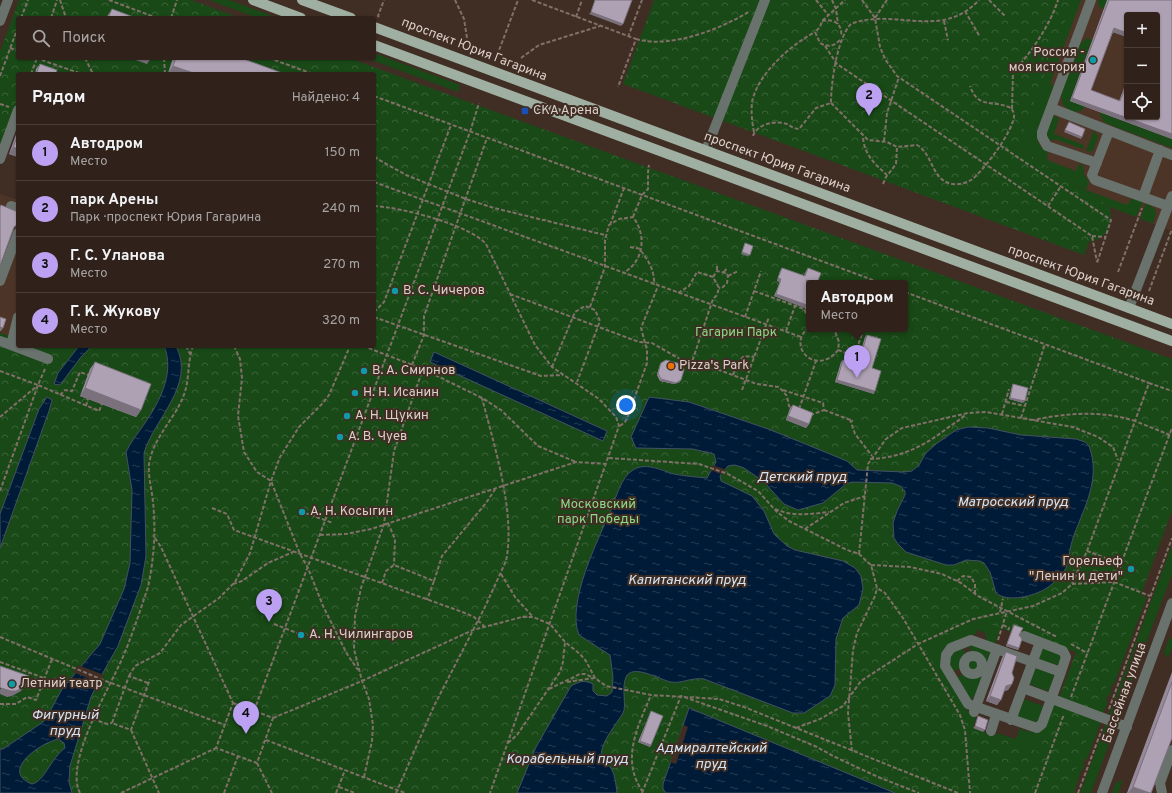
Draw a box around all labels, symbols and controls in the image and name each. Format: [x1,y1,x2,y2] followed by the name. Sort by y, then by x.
[1124,12,1160,120] map controls
[1124,12,1160,48] button: +
[399,15,549,85] street label: проспект Юрия Гагарина
[16,16,376,60] search box
[30,27,52,49] icon: search
[62,29,106,48] text: Поиск
[1009,45,1085,76] place label: Россия - моя история
[1124,48,1160,84] button: −
[1088,55,1098,65] marker: Россия - моя история
[856,83,882,116] pin: 2
[1124,84,1160,120] button: locate
[32,87,85,109] text: Рядом
[292,90,360,106] text: Найдено: 4
[533,103,599,119] place label: СКА Арена
[520,106,530,116] marker: СКА Арена
[702,129,852,197] street label: проспект Юрия Гагарина
[70,135,143,154] text: Автодром
[42,145,48,161] text: 1
[325,145,360,161] text: 150 m
[70,154,107,170] text: Место
[70,191,158,210] text: парк Арены
[41,201,49,217] text: 2
[322,201,360,217] text: 240 m
[70,210,261,226] text: Парк · проспект Юрия Гагарина
[1006,242,1156,310] street label: проспект Юрия Гагарина
[70,247,165,266] text: Г. С. Уланова
[41,257,49,273] text: 3
[323,257,360,273] text: 270 m
[70,266,107,282] text: Место
[806,280,908,332] popup
[403,283,485,299] place label: В. С. Чичеров
[390,286,400,296] marker: В. С. Чичеров
[820,289,894,308] text: Автодром
[70,303,160,322] text: Г. К. Жукову
[820,308,858,324] text: Место
[41,313,49,329] text: 4
[322,313,360,329] text: 320 m
[70,322,107,338] text: Место
[695,325,777,341] park label: Гагарин Парк
[844,345,870,378] pin: 1
[679,358,749,374] place label: Pizza's Park
[666,361,676,371] marker: Pizza's Park
[372,363,455,379] place label: В. А. Смирнов
[359,366,369,376] marker: В. А. Смирнов
[363,385,439,401] place label: Н. Н. Исанин
[350,388,360,398] marker: Н. Н. Исанин
[616,395,636,415] your location
[355,408,429,424] place label: А. Н. Щукин
[342,411,352,421] marker: А. Н. Щукин
[348,429,407,445] place label: А. В. Чуев
[335,432,345,442] marker: А. В. Чуев
[757,469,847,486] water label: Детский пруд
[958,494,1068,511] water label: Матросский пруд
[557,497,639,528] park label: Московский парк Победы
[310,504,393,520] place label: А. Н. Косыгин
[297,507,307,517] marker: А. Н. Косыгин
[1029,554,1123,585] place label: Горельеф "Ленин и дети"
[1126,564,1136,574] marker: Горельеф "Ленин и дети"
[628,572,746,589] water label: Капитанский пруд
[256,589,282,622] pin: 3
[309,627,413,643] place label: А. Н. Чилингаров
[296,630,306,640] marker: А. Н. Чилингаров
[1099,641,1151,745] street label: Бассейная улица
[20,676,103,692] place label: Летний театр
[7,679,17,689] marker: Летний театр
[233,701,259,734] pin: 4
[32,707,99,740] water label: Фигурный пруд
[655,740,768,773] water label: Адмиралтейский пруд
[506,751,628,768] water label: Корабельный пруд

